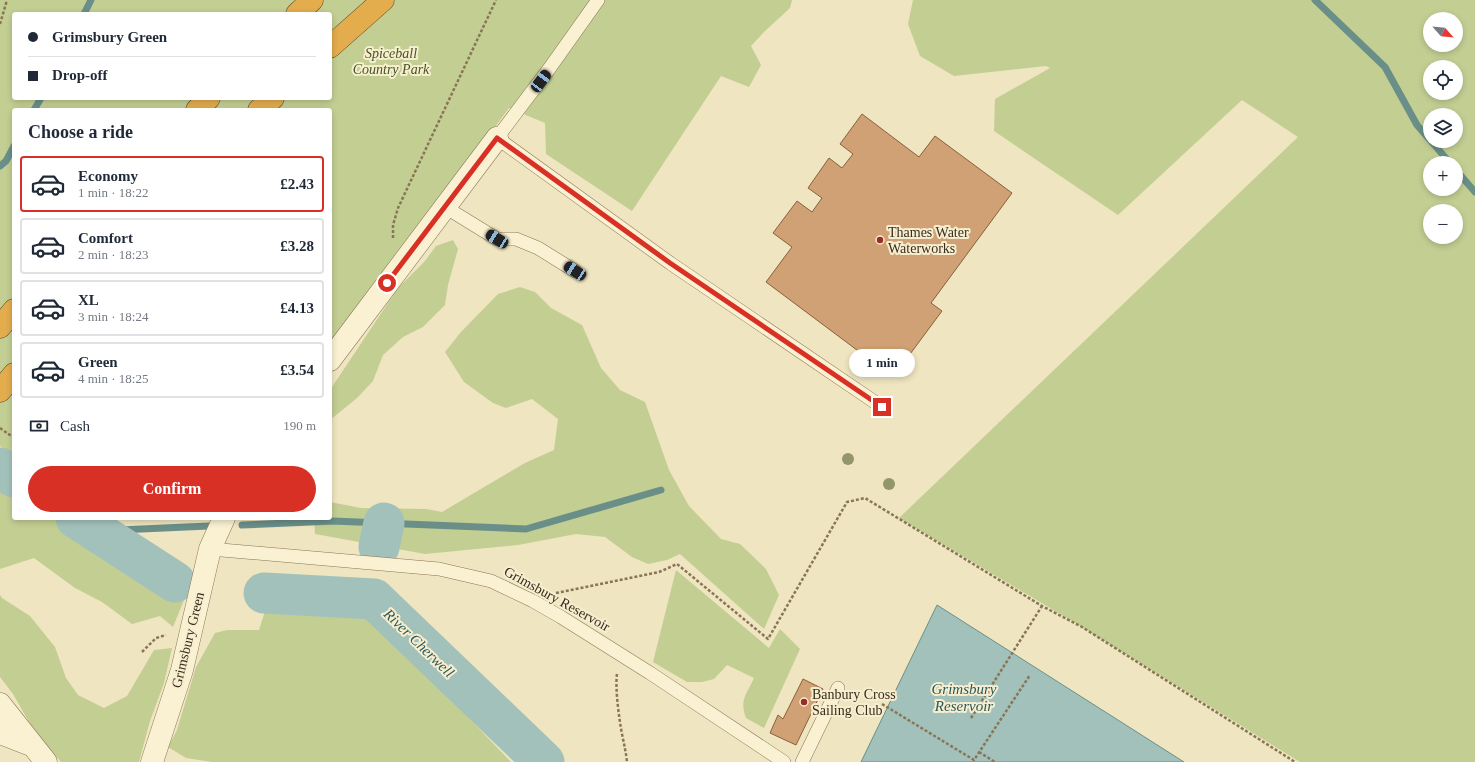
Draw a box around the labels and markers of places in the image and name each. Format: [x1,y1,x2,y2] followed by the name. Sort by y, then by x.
[888,225,969,256] place label: Thames Water Waterworks
[875,235,885,245] marker: Thames Water Waterworks
[812,687,896,718] place label: Banbury Cross Sailing Club
[799,697,809,707] marker: Banbury Cross Sailing Club

